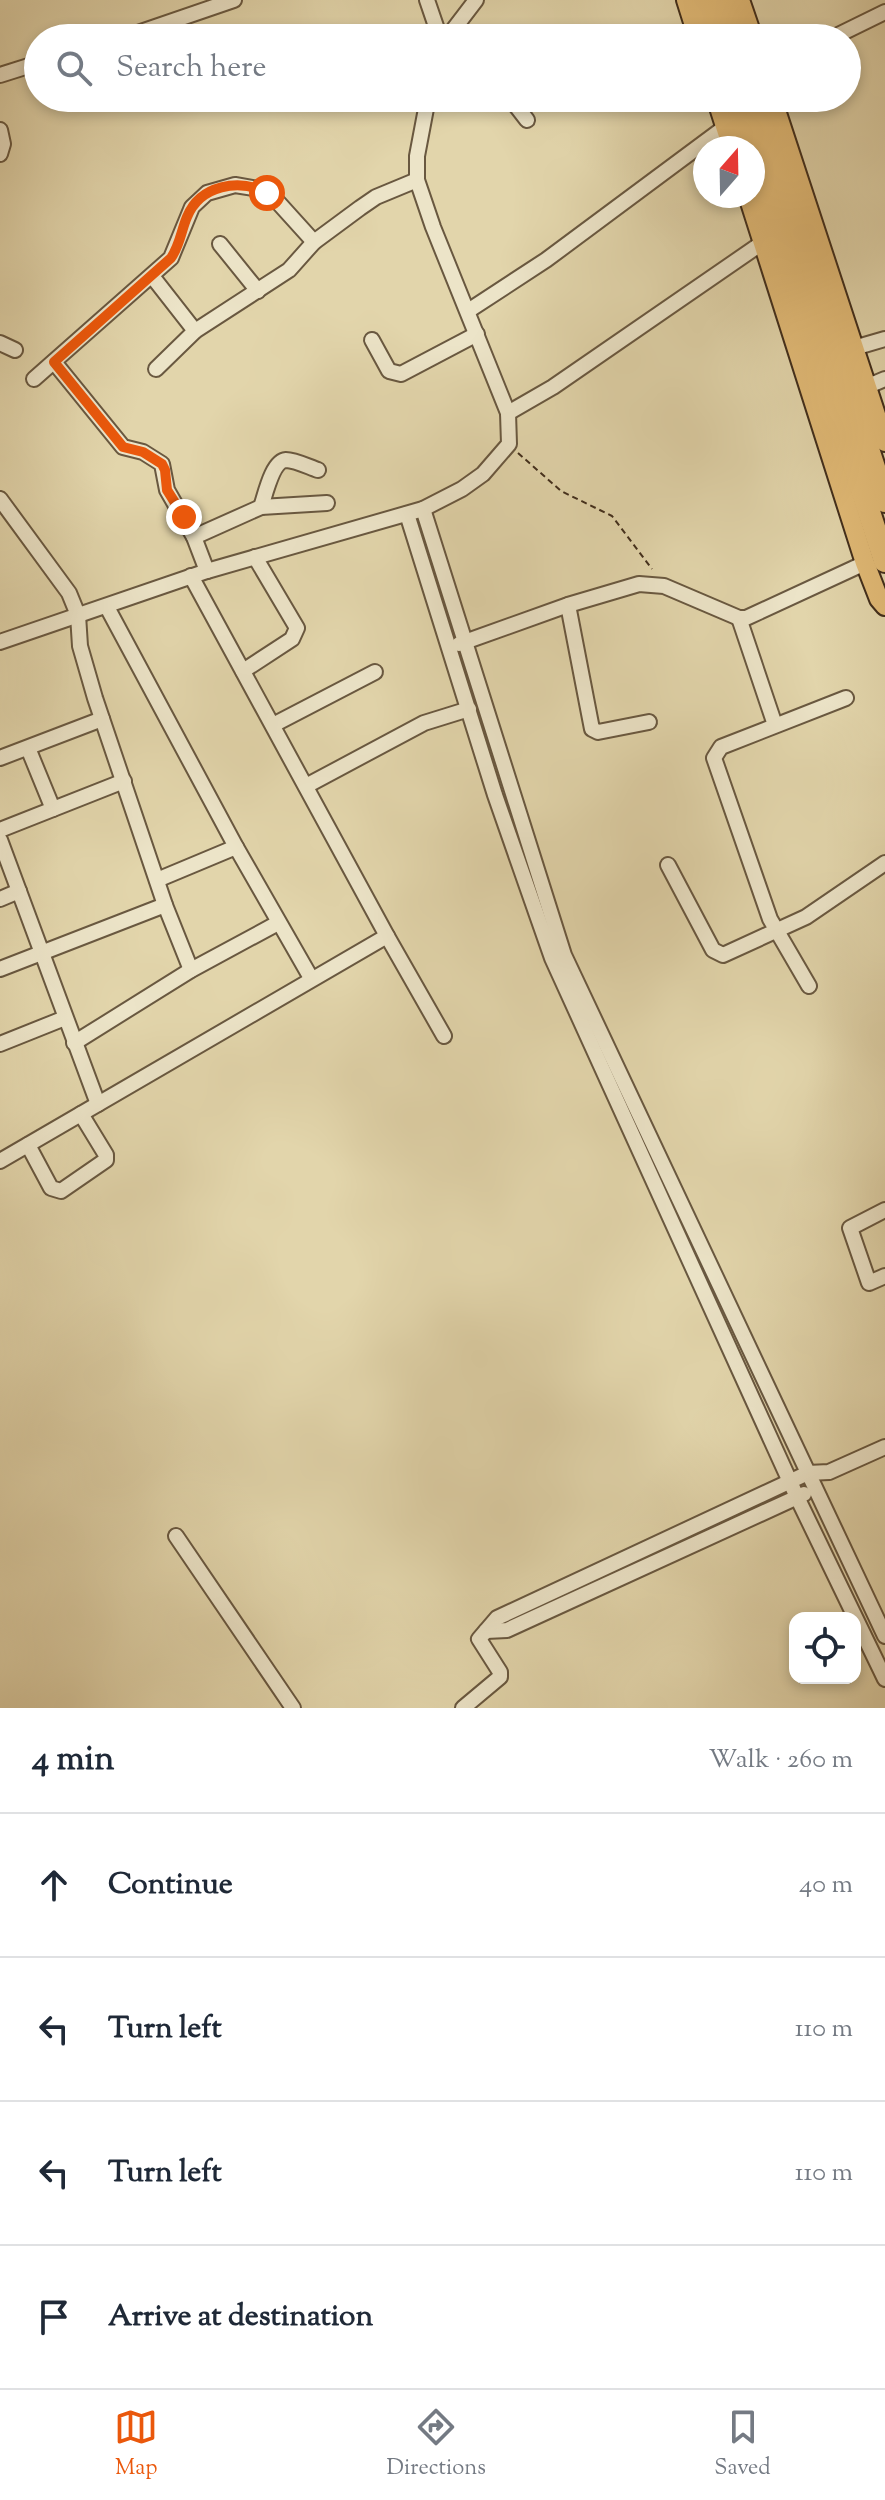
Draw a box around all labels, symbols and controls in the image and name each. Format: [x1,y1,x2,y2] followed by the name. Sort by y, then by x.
[24,24,861,112] search box
[52,46,96,90] icon: search
[116,47,266,90] text: Search here
[693,136,765,208] north arrow
[249,175,285,211] route start
[166,499,202,535] route end
[789,1612,861,1684] map controls
[789,1612,861,1684] button: locate
[32,1736,114,1785] text: 4 min
[708,1742,853,1779] text: Walk · 260 m
[32,1863,76,1907] icon: ahead
[108,1864,233,1907] text: Continue
[799,1867,853,1904] text: 40 m
[32,2007,76,2051] icon: left
[108,2008,222,2051] text: Turn left
[795,2011,853,2048] text: 110 m
[32,2151,76,2195] icon: left
[108,2152,222,2195] text: Turn left
[795,2155,853,2192] text: 110 m
[32,2295,76,2339] icon: arrive
[108,2296,373,2339] text: Arrive at destination
[114,2405,158,2485] tab: Map
[387,2405,486,2485] tab: Directions
[714,2405,771,2485] tab: Saved

